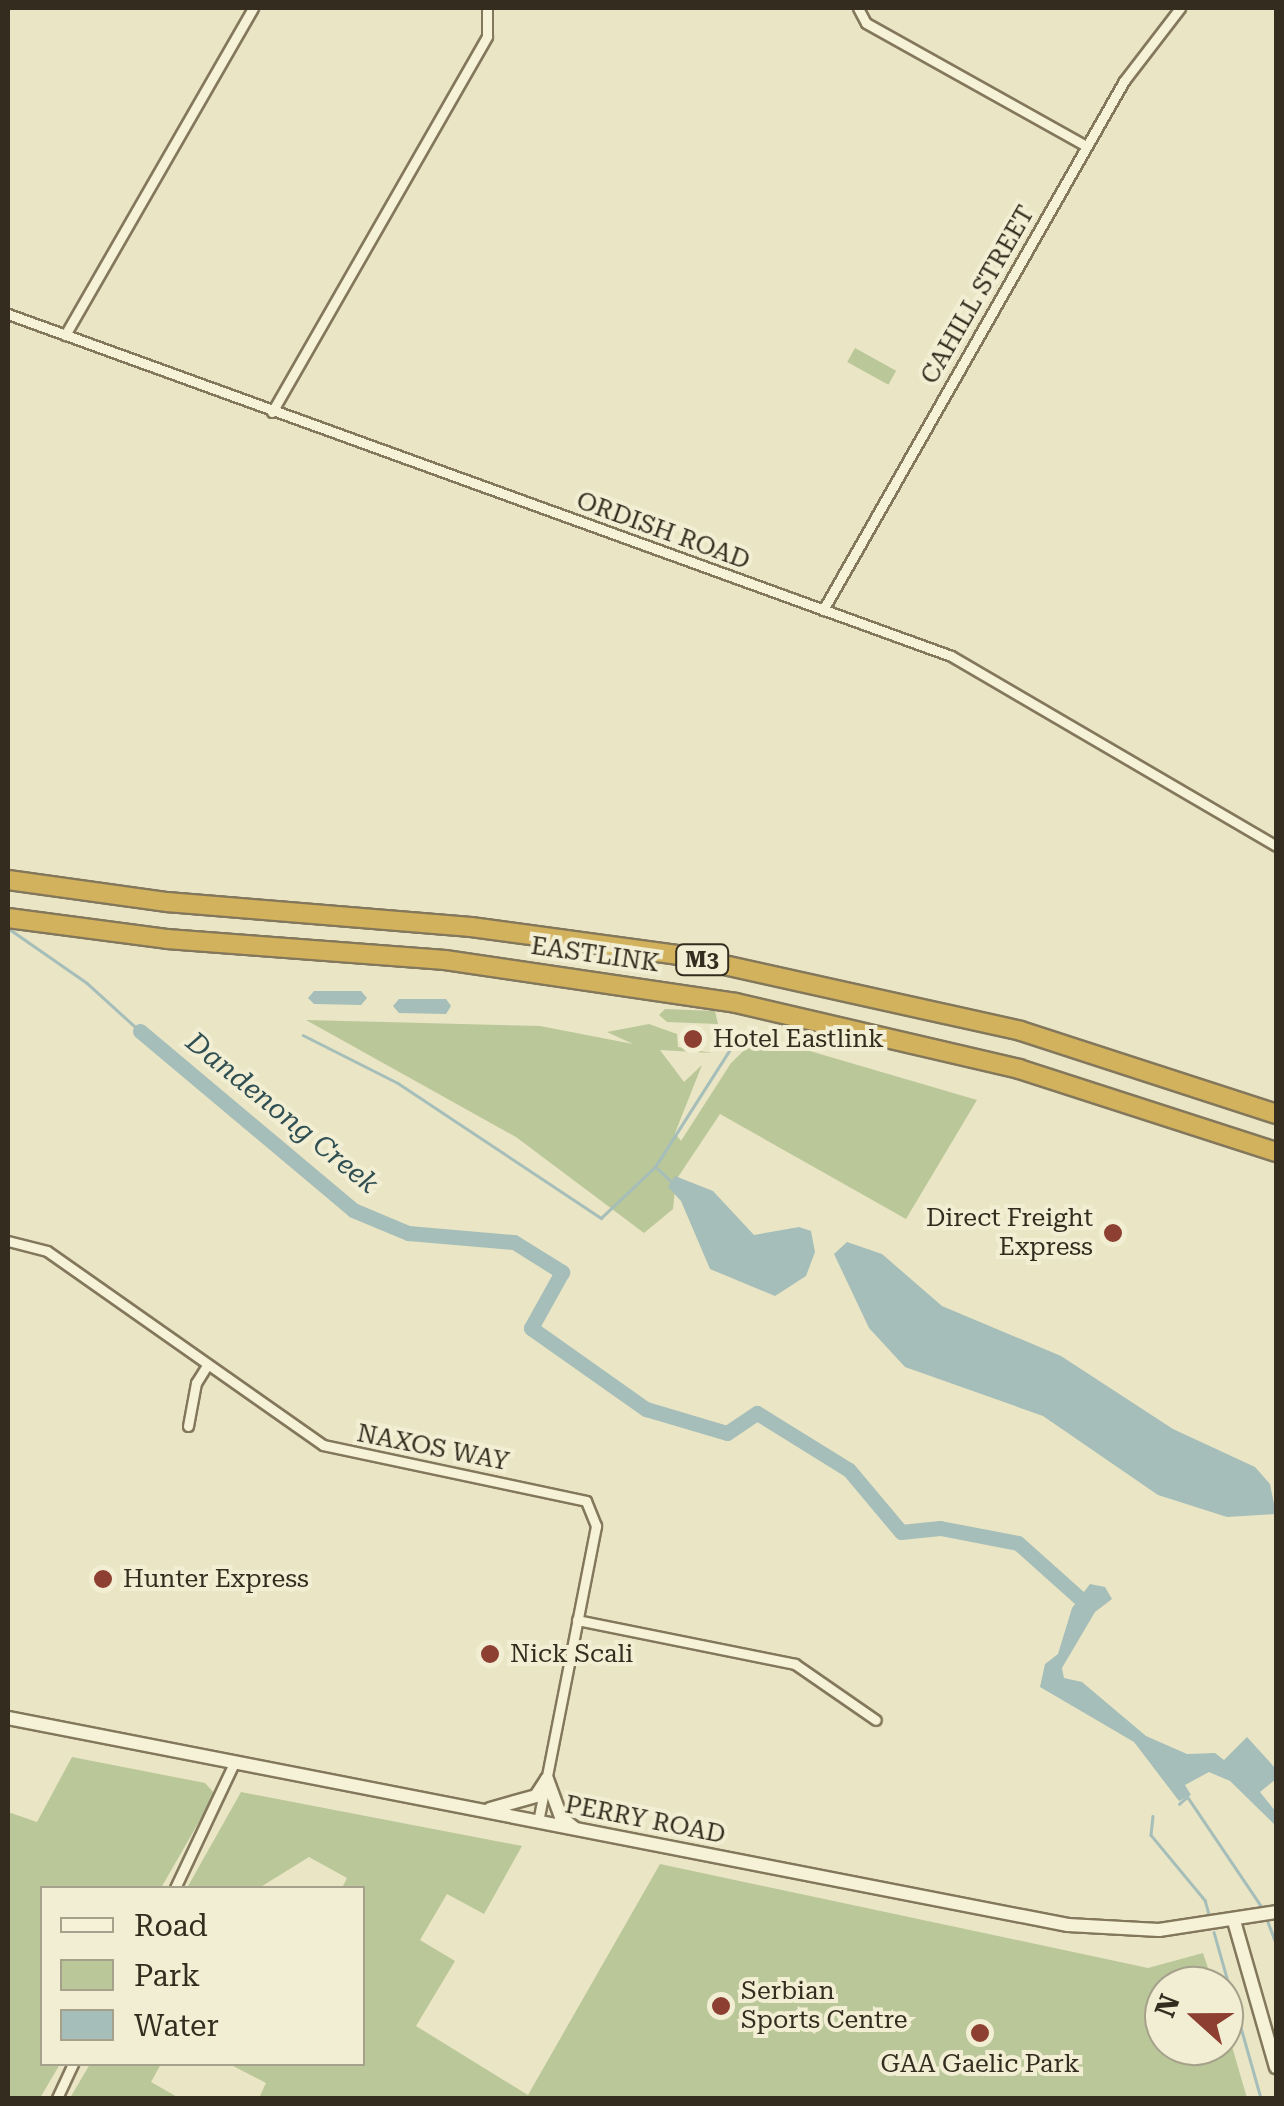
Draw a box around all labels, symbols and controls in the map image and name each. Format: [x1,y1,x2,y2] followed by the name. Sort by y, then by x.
[915,201,1041,389] street label: CAHILL STREET
[572,486,754,576] street label: ORDISH ROAD
[529,931,661,979] street label: EASTLINK
[674,943,730,977] road number: M3
[713,1024,884,1054] place label: Hotel Eastlink
[179,1025,385,1201] water label: Dandenong Creek
[682,1028,704,1050] marker: Hotel Eastlink
[926,1204,1093,1263] place label: Direct Freight Express
[1102,1222,1124,1244] marker: Direct Freight Express
[354,1419,512,1477] street label: NAXOS WAY
[123,1564,309,1594] place label: Hunter Express
[92,1568,114,1590] marker: Hunter Express
[510,1639,633,1669] place label: Nick Scali
[479,1643,501,1665] marker: Nick Scali
[562,1790,728,1850] street label: PERRY ROAD
[40,1886,365,2066] legend
[134,1908,208,1943] text: Road
[134,1958,200,1993] text: Park
[1144,1966,1244,2066] north arrow
[741,1977,907,2036] place label: Serbian Sports Centre
[1148,1990,1187,2022] text: N
[710,1995,732,2017] marker: Serbian Sports Centre
[134,2008,219,2043] text: Water
[969,2022,991,2044] marker: GAA Gaelic Park
[880,2049,1080,2079] place label: GAA Gaelic Park

